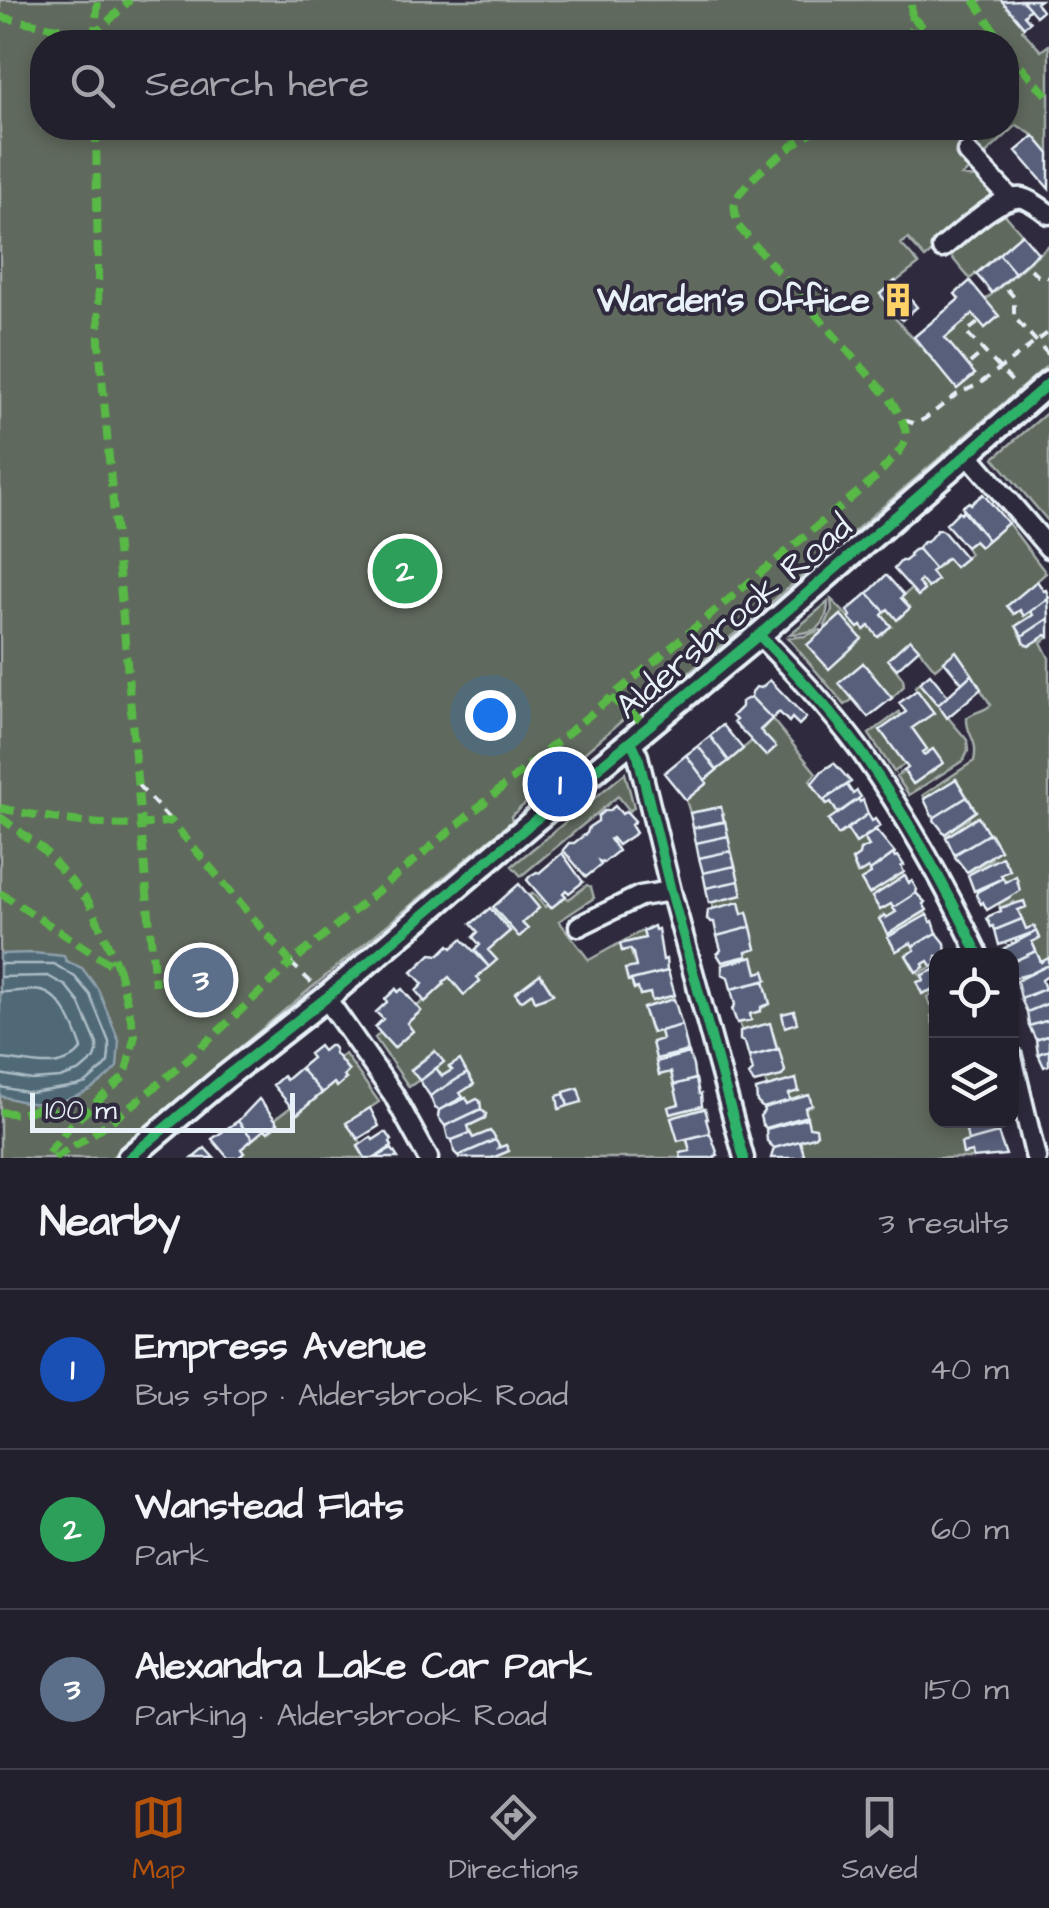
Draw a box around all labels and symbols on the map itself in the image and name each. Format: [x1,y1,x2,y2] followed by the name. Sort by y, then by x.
[596,276,870,325] place label: Warden's Office
[879,281,917,319] building icon: Warden's Office
[605,503,863,731] street label: Aldersbrook Road
[372,534,438,608] pin: 2
[465,690,516,741] your location
[528,746,592,822] pin: 1
[168,942,234,1018] pin: 3
[30,1088,295,1132] scale bar

